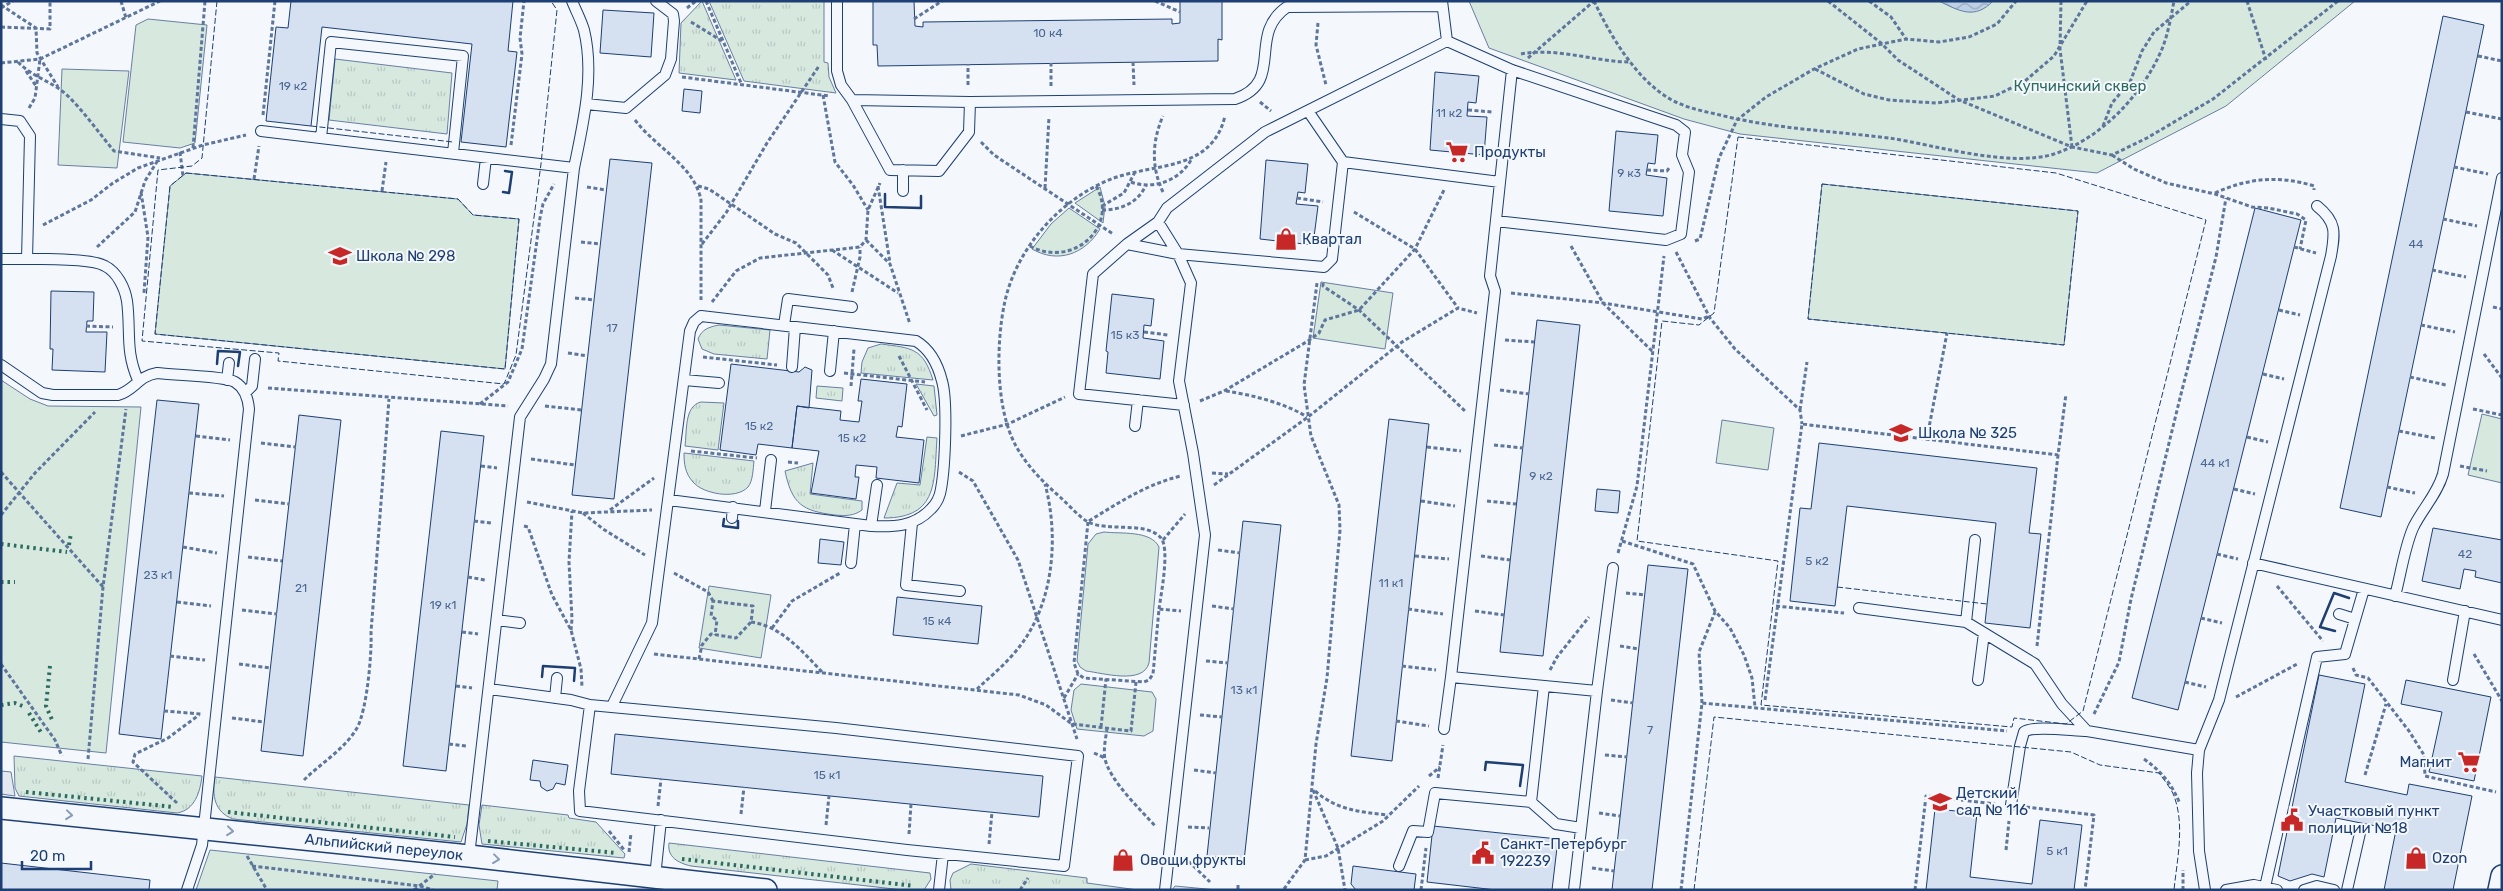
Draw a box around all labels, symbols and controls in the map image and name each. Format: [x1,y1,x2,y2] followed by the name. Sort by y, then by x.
[1033,26,1063,40] house number: 10 к4
[2014,77,2146,95] park label: Купчинский сквер
[279,79,307,93] house number: 19 к2
[1436,106,1462,120] house number: 11 к2
[1444,139,1470,165] supermarket icon: Продукты
[1474,143,1546,161] place label: Продукты
[1617,166,1641,180] house number: 9 к3
[1273,226,1299,252] shop icon: Квартал
[1302,230,1362,248] place label: Квартал
[2409,237,2424,251] house number: 44
[327,243,353,269] school or university icon: Школа № 298
[356,247,455,265] place label: Школа № 298
[606,321,618,335] house number: 17
[1111,328,1139,342] house number: 15 к3
[745,419,773,433] house number: 15 к2
[1888,420,1914,446] school or university icon: Школа № 325
[1918,424,2017,442] place label: Школа № 325
[838,431,866,445] house number: 15 к2
[2200,456,2230,470] house number: 44 к1
[1529,469,1553,483] house number: 9 к2
[2458,547,2472,561] house number: 42
[1805,554,1829,568] house number: 5 к2
[144,568,172,582] house number: 23 к1
[1379,576,1403,590] house number: 11 к1
[295,581,307,595] house number: 21
[430,598,456,612] house number: 19 к1
[922,614,952,628] house number: 15 к4
[1231,683,1257,697] house number: 13 к1
[1647,723,1653,737] house number: 7
[2456,749,2482,775] supermarket icon: Магнит
[2399,753,2452,771] place label: Магнит
[814,768,840,782] house number: 15 к1
[1956,784,2028,819] place label: Детский сад № 116
[1927,789,1953,815] school or university icon: Детский сад № 116
[2308,802,2440,837] place label: Участковый пункт полиции №18
[2279,807,2305,833] public building icon: Участковый пункт полиции №18
[65,809,73,820] one-way arrow
[227,825,235,836] one-way arrow
[304,830,464,864] street label: Альпийский переулок
[1500,835,1627,870] place label: Санкт-Петербург 192239
[22,838,91,870] scale bar
[1470,840,1496,866] public building icon: Санкт-Петербург 192239
[2046,844,2068,858] house number: 5 к1
[2403,845,2429,871] shop icon: Ozon
[30,847,65,865] text: 20 m
[1110,847,1136,873] shop icon: Овощи фрукты
[2432,849,2467,867] place label: Ozon
[1140,851,1246,869] place label: Овощи фрукты
[493,853,501,864] one-way arrow

